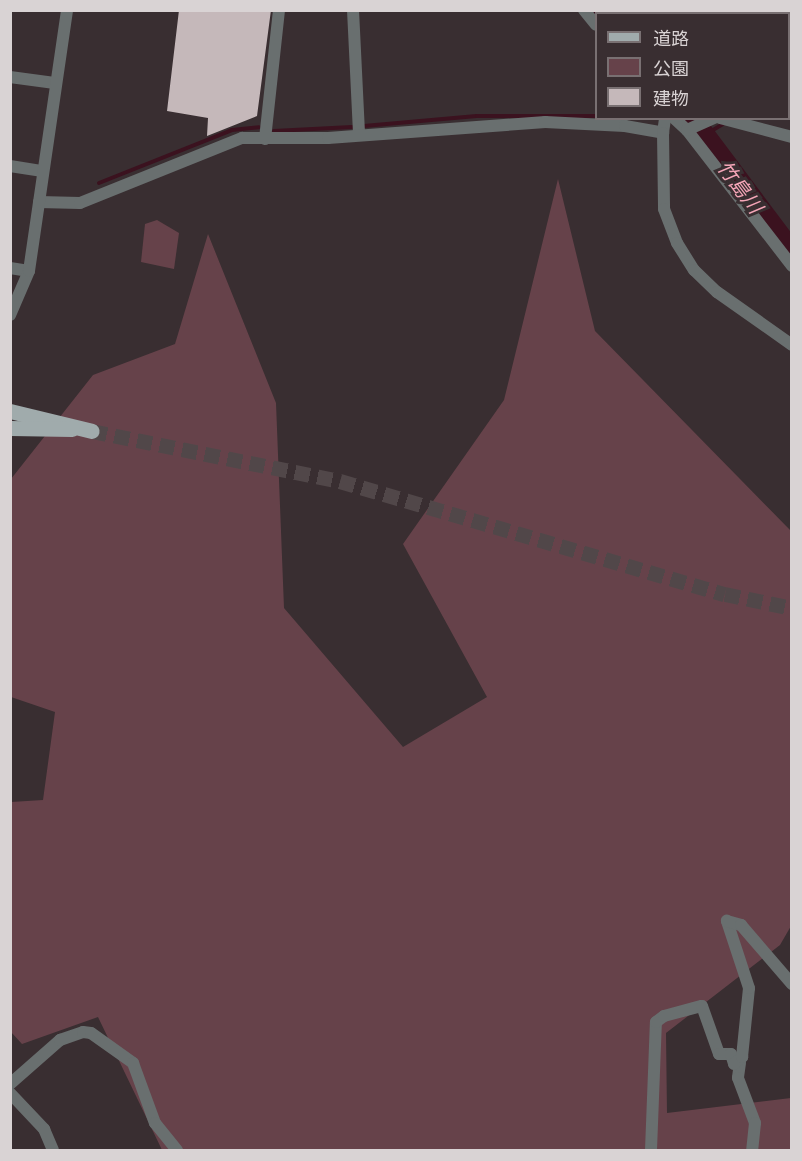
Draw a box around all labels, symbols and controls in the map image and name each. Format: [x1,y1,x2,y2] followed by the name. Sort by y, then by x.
[595,12,790,120] legend
[653,24,689,51] text: 道路
[653,54,689,81] text: 公園
[653,84,689,111] text: 建物
[713,155,769,217] water label: 竹島川

